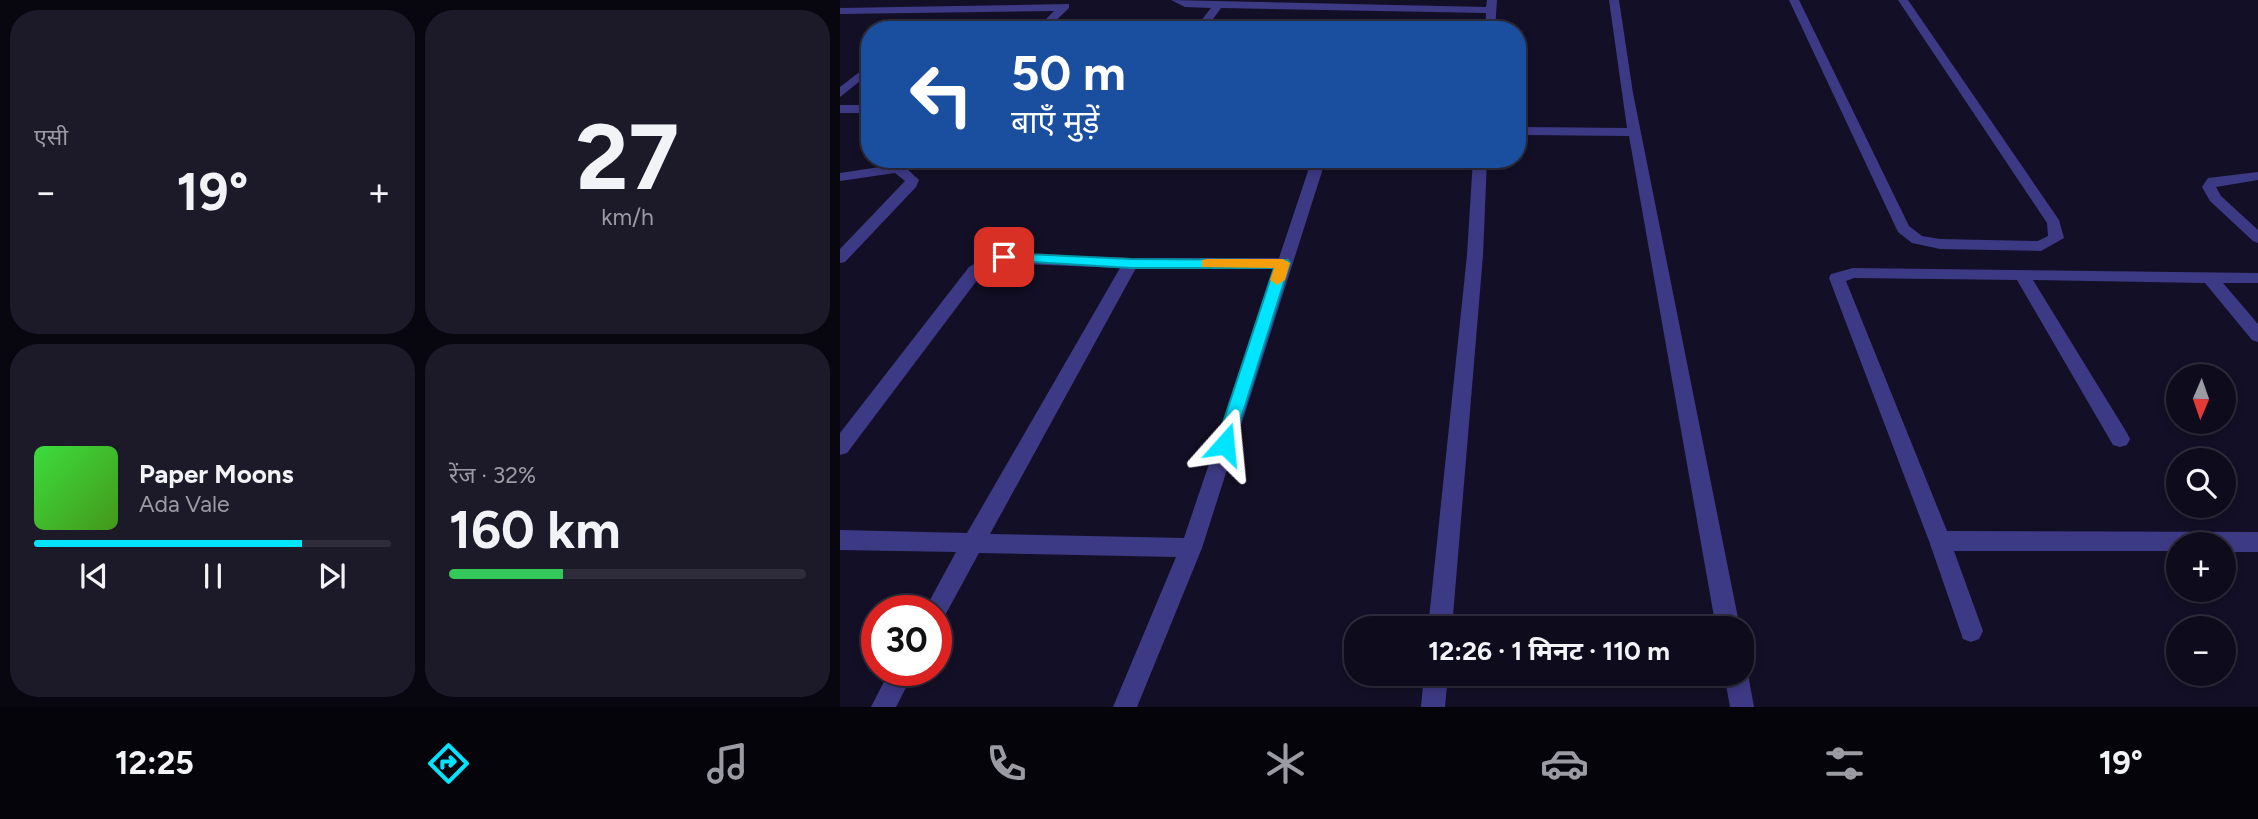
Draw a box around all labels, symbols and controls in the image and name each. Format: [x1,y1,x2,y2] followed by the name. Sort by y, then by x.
[1011,43,1126,102] text: 50 m
[896,49,987,140] icon: left
[576,103,679,212] text: 27
[1011,103,1099,141] text: बाएँ मुड़ें
[34,123,68,151] text: एसी
[177,161,248,223] text: 19°
[34,169,58,215] text: −
[367,169,391,215] text: +
[601,203,654,231] text: km/h
[974,227,1034,287] pin
[985,238,1023,276] icon: arrive
[2166,364,2236,434] north arrow
[2166,364,2236,686] map controls
[1188,407,1262,481] position arrow
[2166,448,2236,518] button: search
[139,458,294,490] text: Paper Moons
[449,461,536,489] text: रेंज · 32%
[139,490,230,518] text: Ada Vale
[449,499,621,561] text: 160 km
[2166,532,2236,602] button: +
[75,557,113,595] icon: previous
[194,557,232,595] icon: pause
[313,557,351,595] icon: next
[861,595,952,686] speed limit sign: 30
[2166,616,2236,686] button: −
[1428,635,1670,667] text: 12:26 · 1 मिनट · 110 m
[424,739,473,788] icon: directions
[703,739,752,788] icon: music
[982,739,1031,788] icon: phone
[1261,739,1310,788] icon: climate
[1540,739,1589,788] icon: car
[1820,739,1869,788] icon: filters
[115,744,194,782] text: 12:25
[2099,744,2143,782] text: 19°

